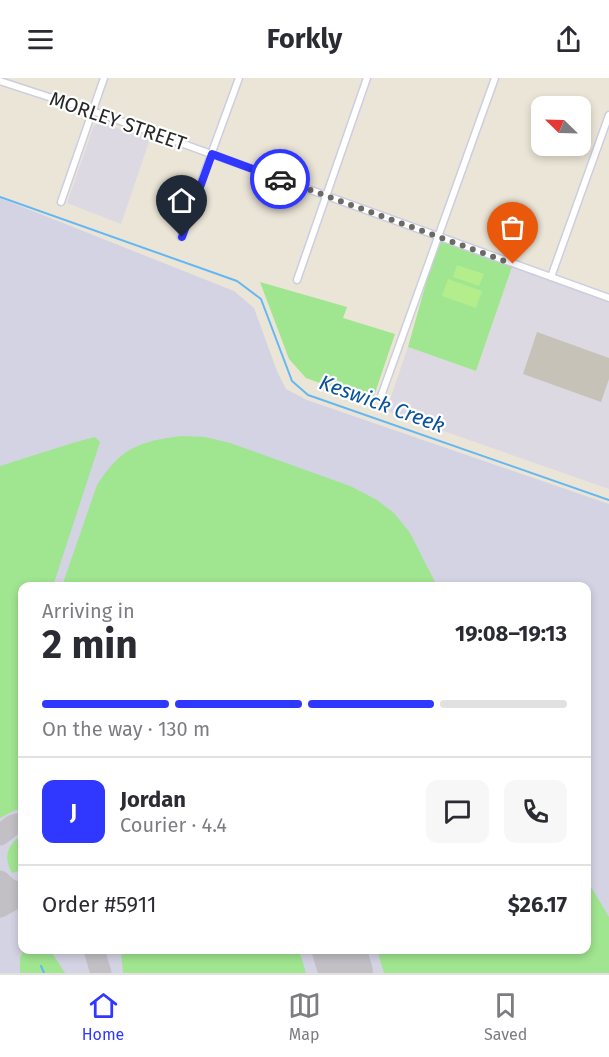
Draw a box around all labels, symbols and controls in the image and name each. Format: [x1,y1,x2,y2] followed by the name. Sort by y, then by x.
[24,23,57,56] icon: menu
[267,23,342,55] text: Forkly
[552,23,585,56] icon: share
[47,86,190,156] street label: MORLEY STREET
[531,96,591,156] north arrow
[531,96,591,156] map controls
[250,149,310,209] courier
[264,163,297,196] icon: car
[156,175,207,237] pin
[165,184,198,217] icon: home
[487,202,538,264] pin
[496,211,529,244] icon: bag
[316,369,448,439] water label: Keswick Creek
[42,599,135,623] text: Arriving in
[455,620,567,647] text: 19:08–19:13
[42,622,138,668] text: 2 min
[42,717,210,741] text: On the way · 130 m
[426,780,489,843] button: chat
[504,780,567,843] button: phone
[120,786,186,813] text: Jordan
[70,798,77,825] text: J
[120,813,227,837] text: Courier · 4.4
[42,891,156,918] text: Order #5911
[508,891,567,918] text: $26.17
[82,989,124,1044] tab: Home
[288,989,321,1044] tab: Map
[484,989,527,1044] tab: Saved

